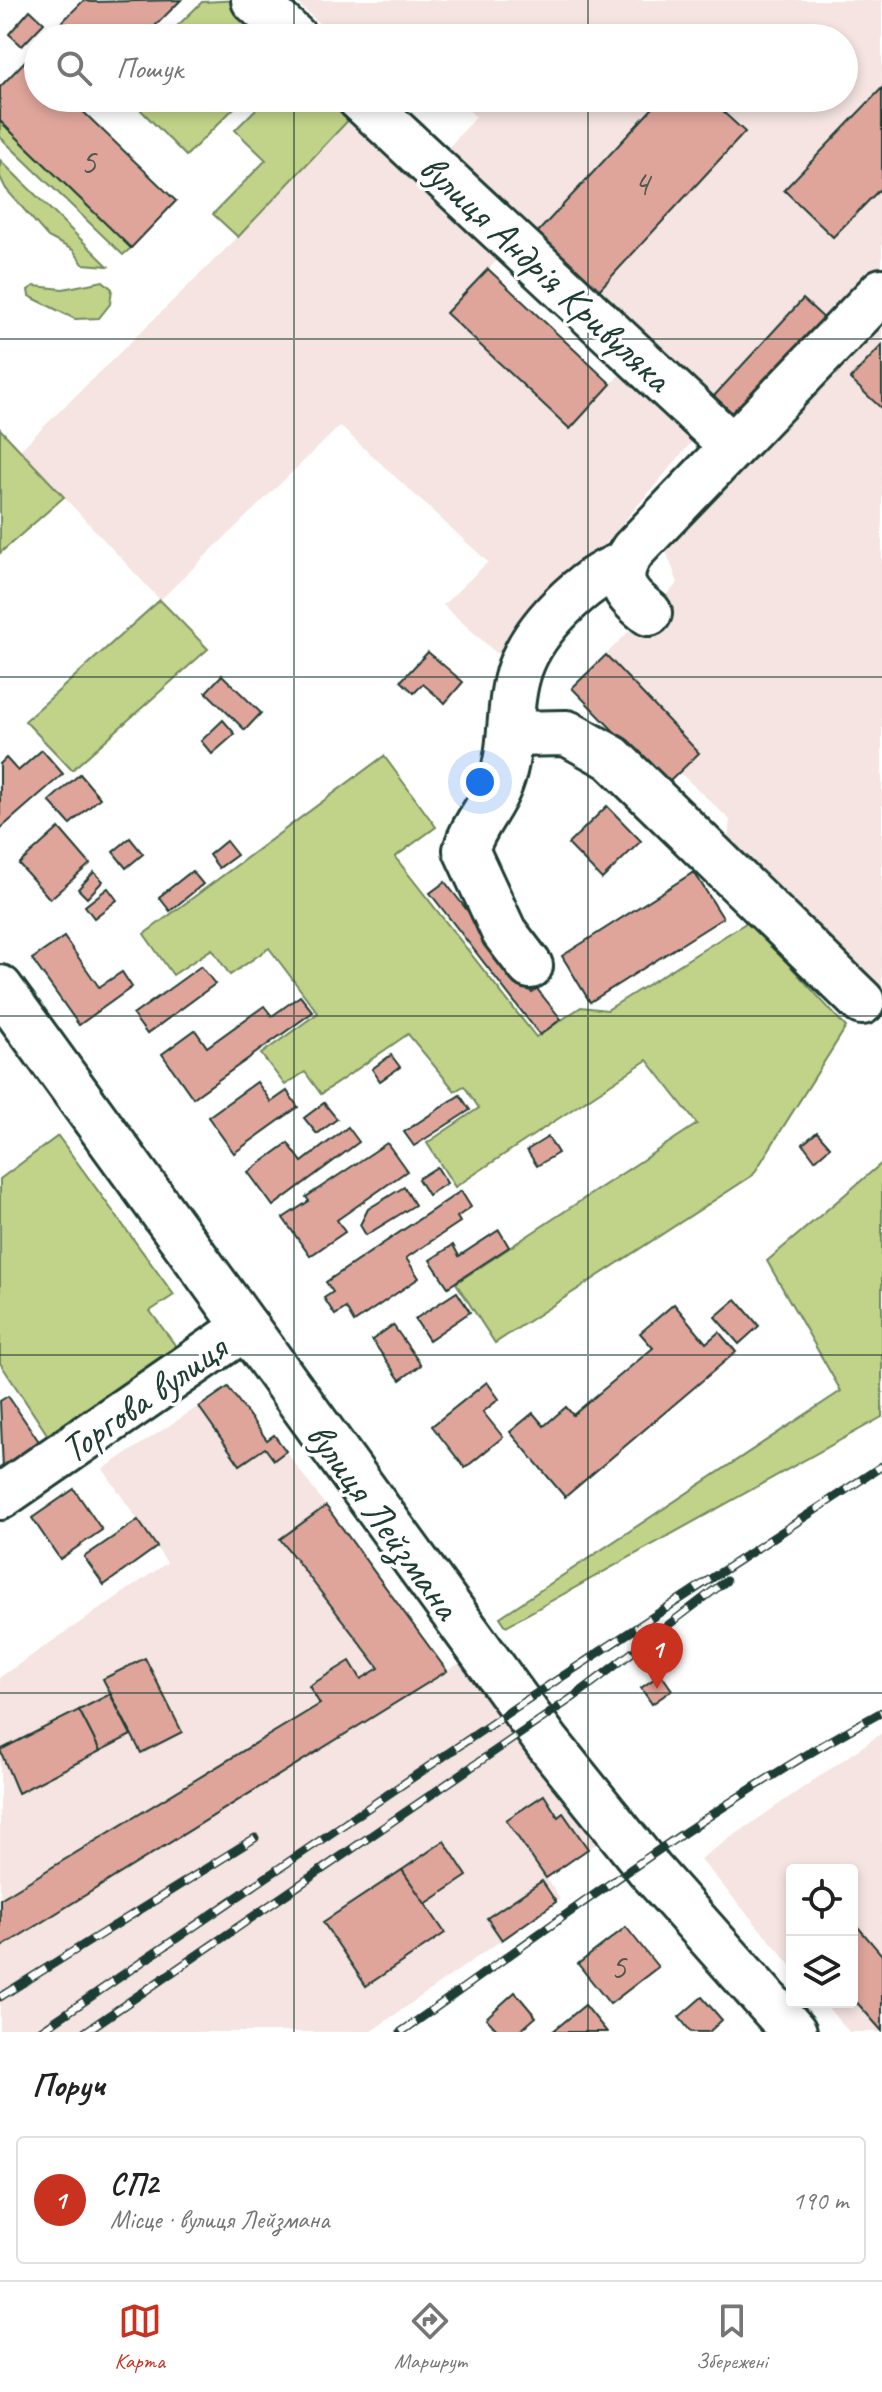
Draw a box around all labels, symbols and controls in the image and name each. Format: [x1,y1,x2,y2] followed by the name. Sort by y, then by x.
[24,24,858,112] search box
[52,46,96,90] icon: search
[116,49,183,87] text: Пошук
[80,139,98,185] house number: 5
[409,143,684,404] street label: вулиця Андрія Кривуляка
[633,160,653,206] house number: 4
[460,762,500,802] your location
[51,1322,239,1474] street label: Торгова вулиця
[295,1412,473,1631] street label: вулиця Лейзмана
[631,1623,683,1689] pin: 1
[786,1864,858,2008] map controls
[786,1864,858,1936] button: locate
[786,1936,858,2008] button: layers
[610,1944,628,1990] house number: 5
[32,2063,105,2106] text: Поруч
[110,2165,158,2203] text: СП2
[54,2184,66,2217] text: 1
[792,2184,848,2217] text: 190 m
[110,2203,330,2236] text: Місце · вулиця Лейзмана
[115,2299,165,2375] tab: Карта
[394,2299,467,2375] tab: Маршрут
[696,2299,767,2375] tab: Збережені

